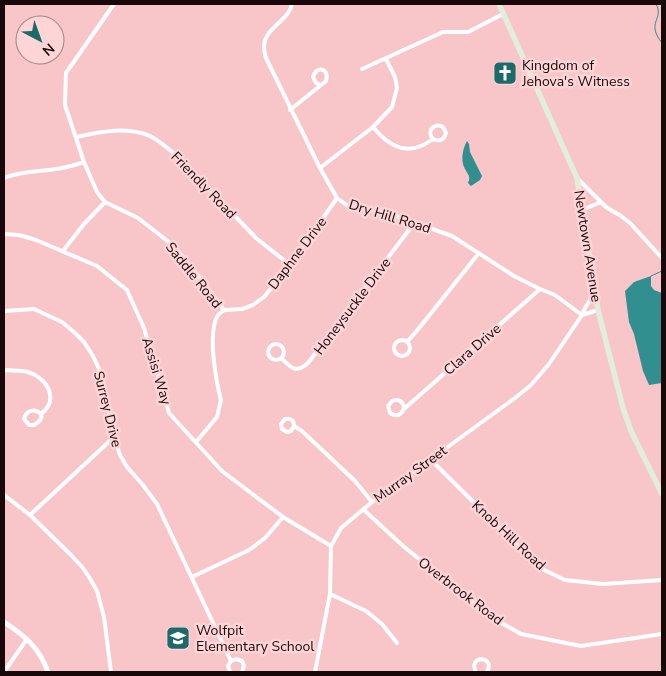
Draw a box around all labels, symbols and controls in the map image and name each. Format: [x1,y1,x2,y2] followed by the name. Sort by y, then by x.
[15,15,65,65] north arrow
[38,39,58,60] text: N
[521,56,630,91] place label: Kingdom of Jehova's Witness
[492,60,518,86] church icon: Kingdom of Jehova's Witness
[167,148,241,223] street label: Friendly Road
[569,189,606,303] street label: Newtown Avenue
[346,195,433,238] street label: Dry Hill Road
[264,213,331,293] street label: Daphne Drive
[161,238,226,312] street label: Saddle Road
[310,254,395,359] street label: Honeysuckle Drive
[440,319,505,380] street label: Clara Drive
[137,335,176,408] street label: Assisi Way
[89,369,126,449] street label: Surrey Drive
[370,441,451,507] street label: Murray Street
[468,496,550,575] street label: Knob Hill Road
[414,553,507,630] street label: Overbrook Road
[196,621,315,656] place label: Wolfpit Elementary School
[165,625,191,651] school or university icon: Wolfpit Elementary School

